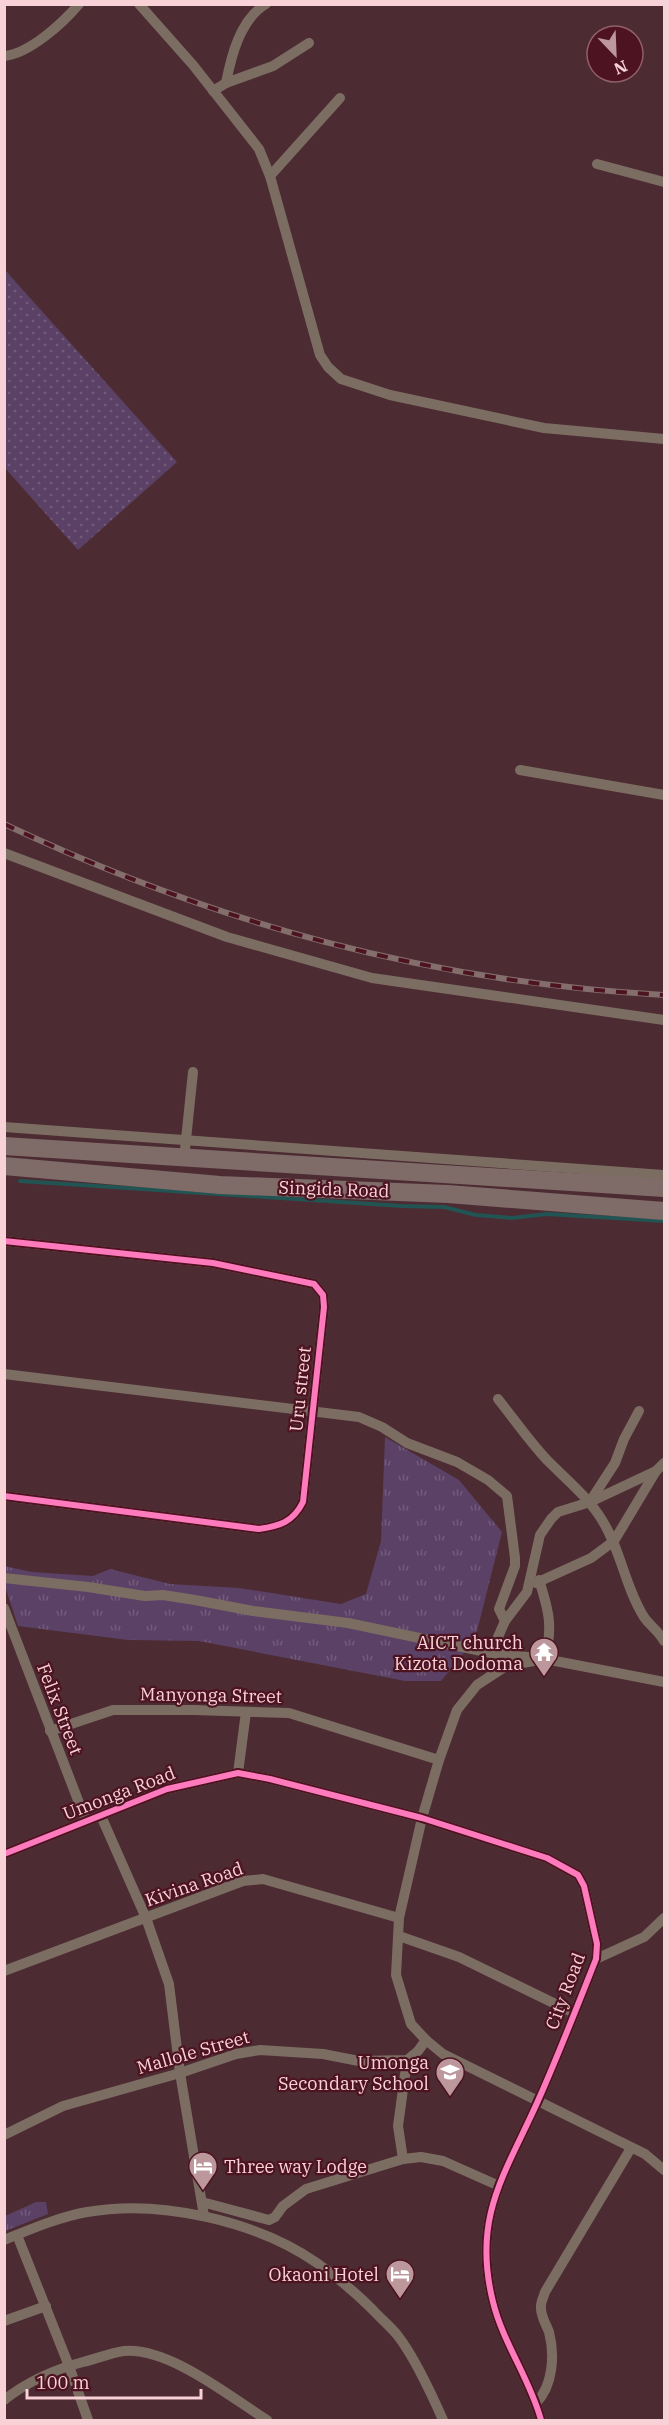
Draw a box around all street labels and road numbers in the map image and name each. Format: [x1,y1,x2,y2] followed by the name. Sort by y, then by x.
[278,1176,390,1202] street label: Singida Road
[284,1345,316,1433] street label: Uru street
[32,1660,88,1758] street label: Felix Street
[140,1682,282,1708] street label: Manyonga Street
[59,1761,179,1825] street label: Umonga Road
[142,1856,246,1911] street label: Kivina Road
[540,1949,590,2033] street label: City Road
[134,2025,252,2079] street label: Mallole Street

